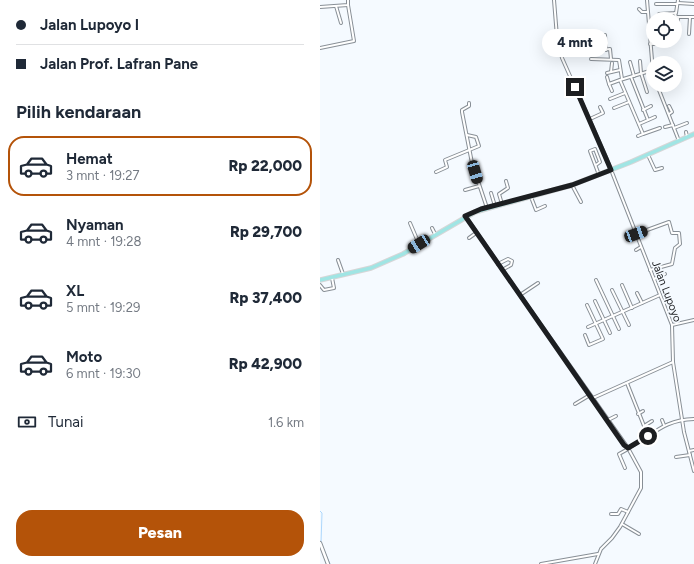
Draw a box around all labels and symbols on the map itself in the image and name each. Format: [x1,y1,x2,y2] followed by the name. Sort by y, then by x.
[542,29,608,57] callout: 4 mnt
[566,78,584,96] route end
[466,159,484,185] car
[623,224,649,244] car
[406,233,432,255] car
[649,259,684,324] street label: Jalan Lupoyo
[639,427,657,445] route start

